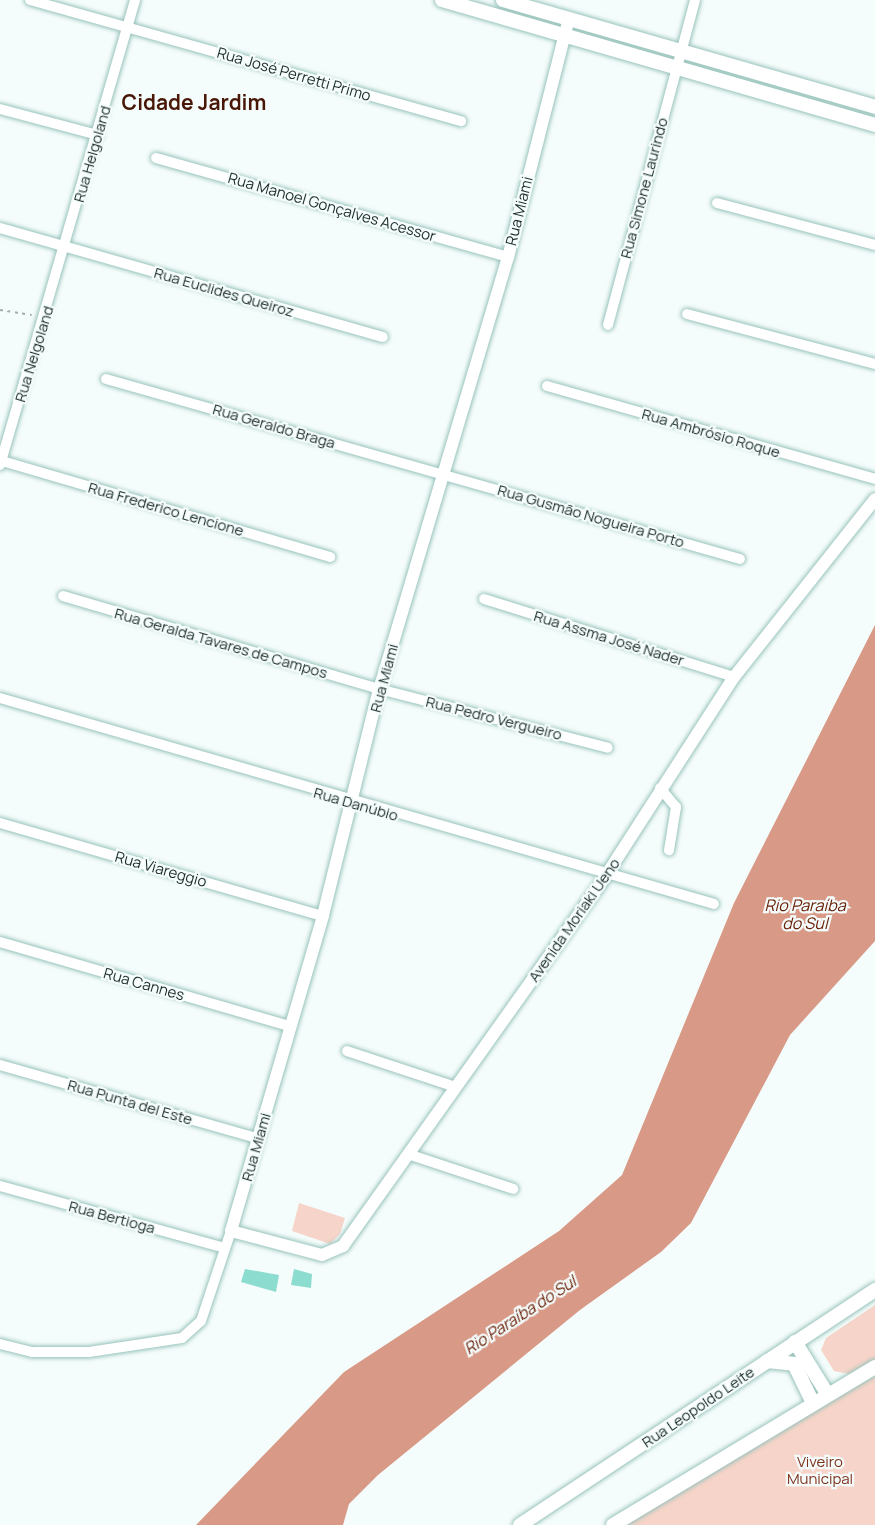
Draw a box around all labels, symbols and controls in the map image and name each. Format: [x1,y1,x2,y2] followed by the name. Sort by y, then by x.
[215,43,373,105] street label: Rua José Perretti Primo
[122,89,266,115] district label: Cidade Jardim
[70,104,114,204] street label: Rua Helgoland
[617,116,671,260] street label: Rua Simone Laurindo
[226,169,438,245] street label: Rua Manoel Gonçalves Acessor
[502,175,536,247] street label: Rua Miami
[152,263,296,321] street label: Rua Euclides Queiroz
[11,304,57,404] street label: Rua Nelgoland
[211,400,337,452] street label: Rua Geraldo Braga
[640,405,782,461] street label: Rua Ambrósio Roque
[86,478,246,540] street label: Rua Frederico Lencione
[496,481,686,551] street label: Rua Gusmão Nogueira Porto
[113,604,329,682] street label: Rua Geralda Tavares de Campos
[532,607,686,669] street label: Rua Assma José Nader
[366,642,402,714] street label: Rua Miami
[424,692,564,744] street label: Rua Pedro Vergueiro
[312,783,400,825] street label: Rua Danúbio
[113,847,209,891] street label: Rua Viareggio
[525,855,623,985] street label: Avenida Moriaki Ueno
[764,895,846,933] water label: Rio Paraíba do Sul
[102,964,186,1004] street label: Rua Cannes
[66,1076,194,1128] street label: Rua Punta del Este
[238,1111,274,1183] street label: Rua Miami
[67,1197,157,1237] street label: Rua Bertioga
[460,1272,580,1358] water label: Rio Paraíba do Sul
[638,1363,758,1451] street label: Rua Leopoldo Leite
[787,1452,853,1487] park label: Viveiro Municipal

